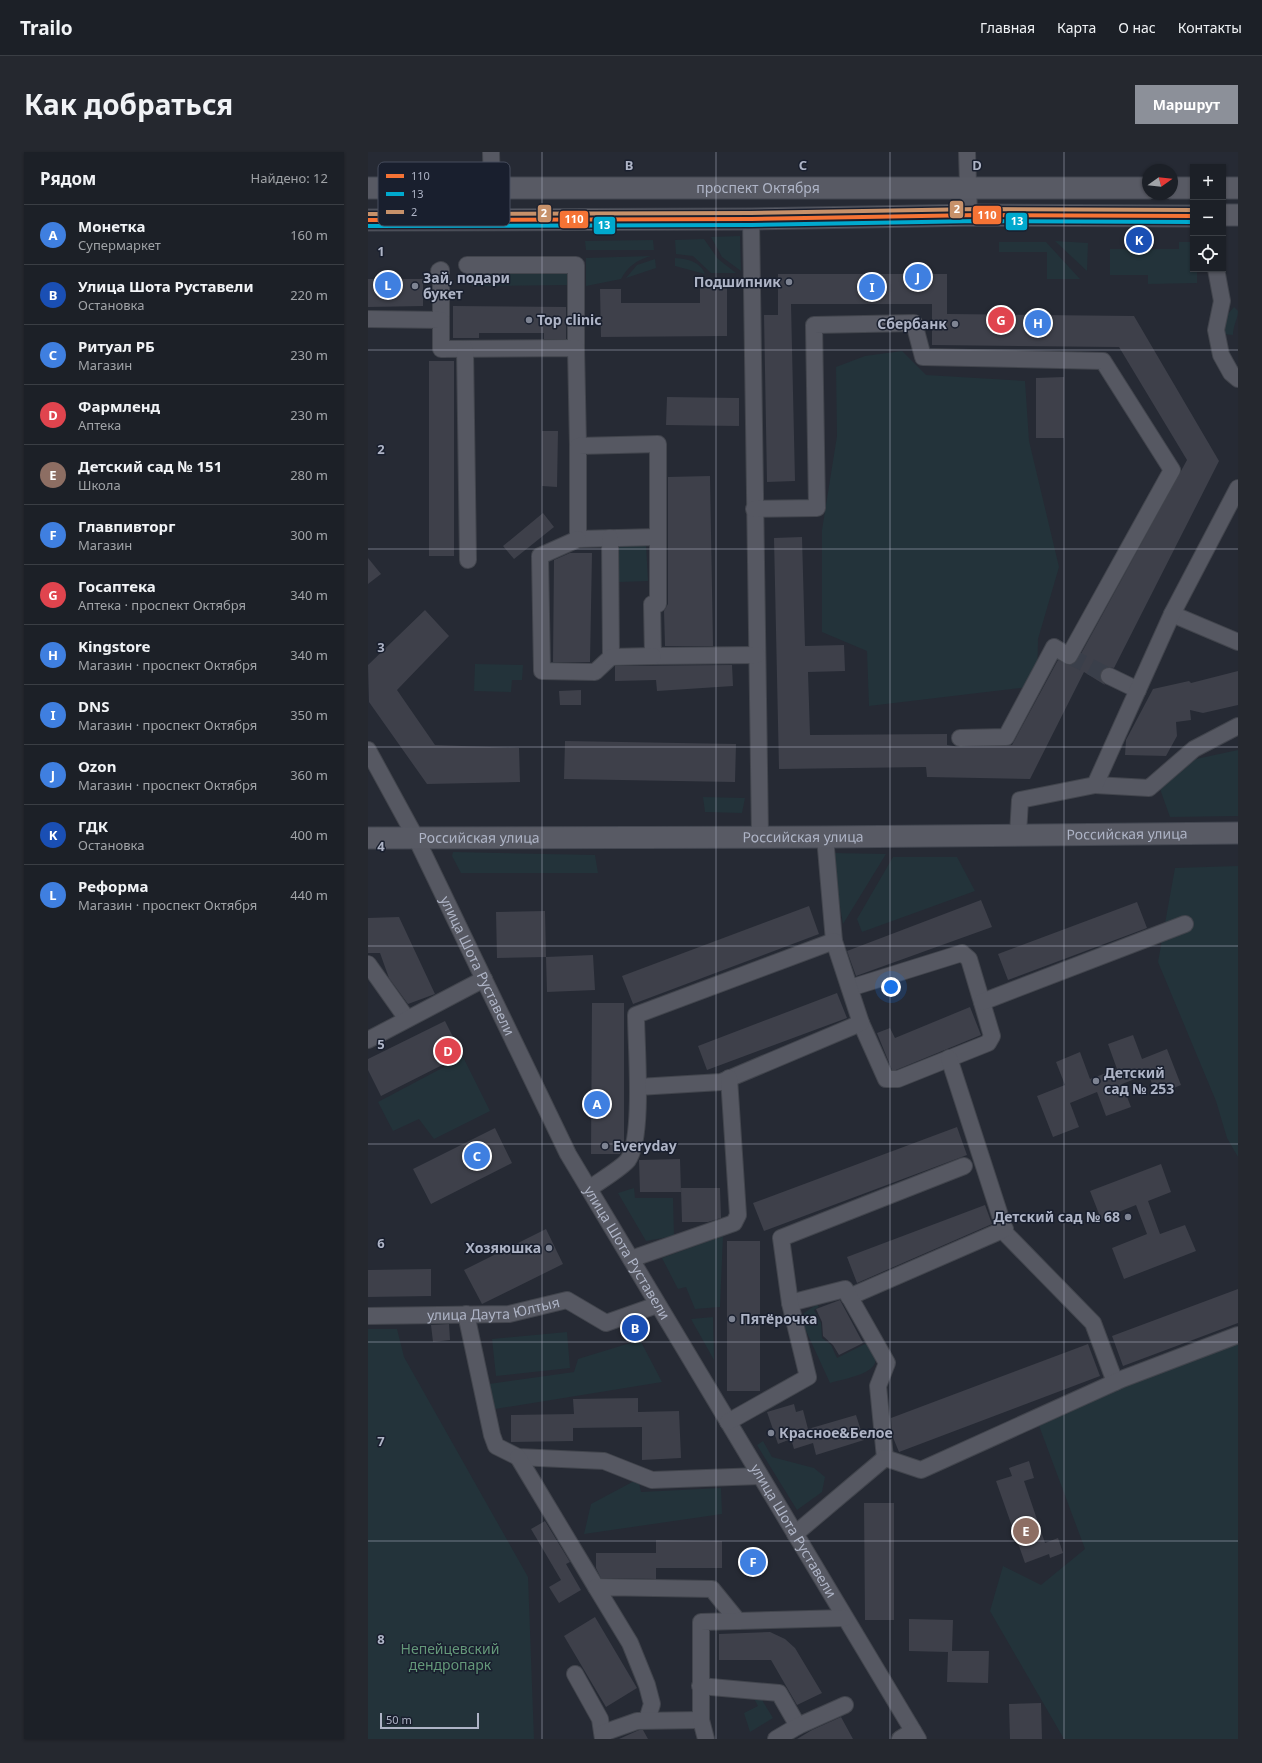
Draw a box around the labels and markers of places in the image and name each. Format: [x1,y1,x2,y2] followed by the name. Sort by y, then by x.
[1126,225,1152,255] pin: K
[905,262,931,292] pin: J
[423,268,510,303] place label: Зай, подари букет
[375,270,401,300] pin: L
[694,272,781,291] place label: Подшипник
[859,272,885,302] pin: I
[784,277,794,287] marker: Подшипник
[410,281,420,291] marker: Зай, подари букет
[988,305,1014,335] pin: G
[1025,308,1051,338] pin: H
[537,310,601,329] place label: Top clinic
[877,314,947,333] place label: Сбербанк
[524,315,534,325] marker: Top clinic
[950,319,960,329] marker: Сбербанк
[435,1036,461,1066] pin: D
[1104,1063,1174,1098] place label: Детский сад № 253
[1091,1076,1101,1086] marker: Детский сад № 253
[584,1089,610,1119] pin: A
[613,1136,677,1155] place label: Everyday
[464,1141,490,1171] pin: C
[600,1141,610,1151] marker: Everyday
[993,1207,1120,1226] place label: Детский сад № 68
[1123,1212,1133,1222] marker: Детский сад № 68
[466,1238,541,1257] place label: Хозяюшка
[544,1243,554,1253] marker: Хозяюшка
[740,1309,817,1328] place label: Пятёрочка
[622,1313,648,1343] pin: B
[727,1314,737,1324] marker: Пятёрочка
[779,1423,893,1442] place label: Красное&Белое
[766,1428,776,1438] marker: Красное&Белое
[1013,1516,1039,1546] pin: E
[740,1547,766,1577] pin: F

